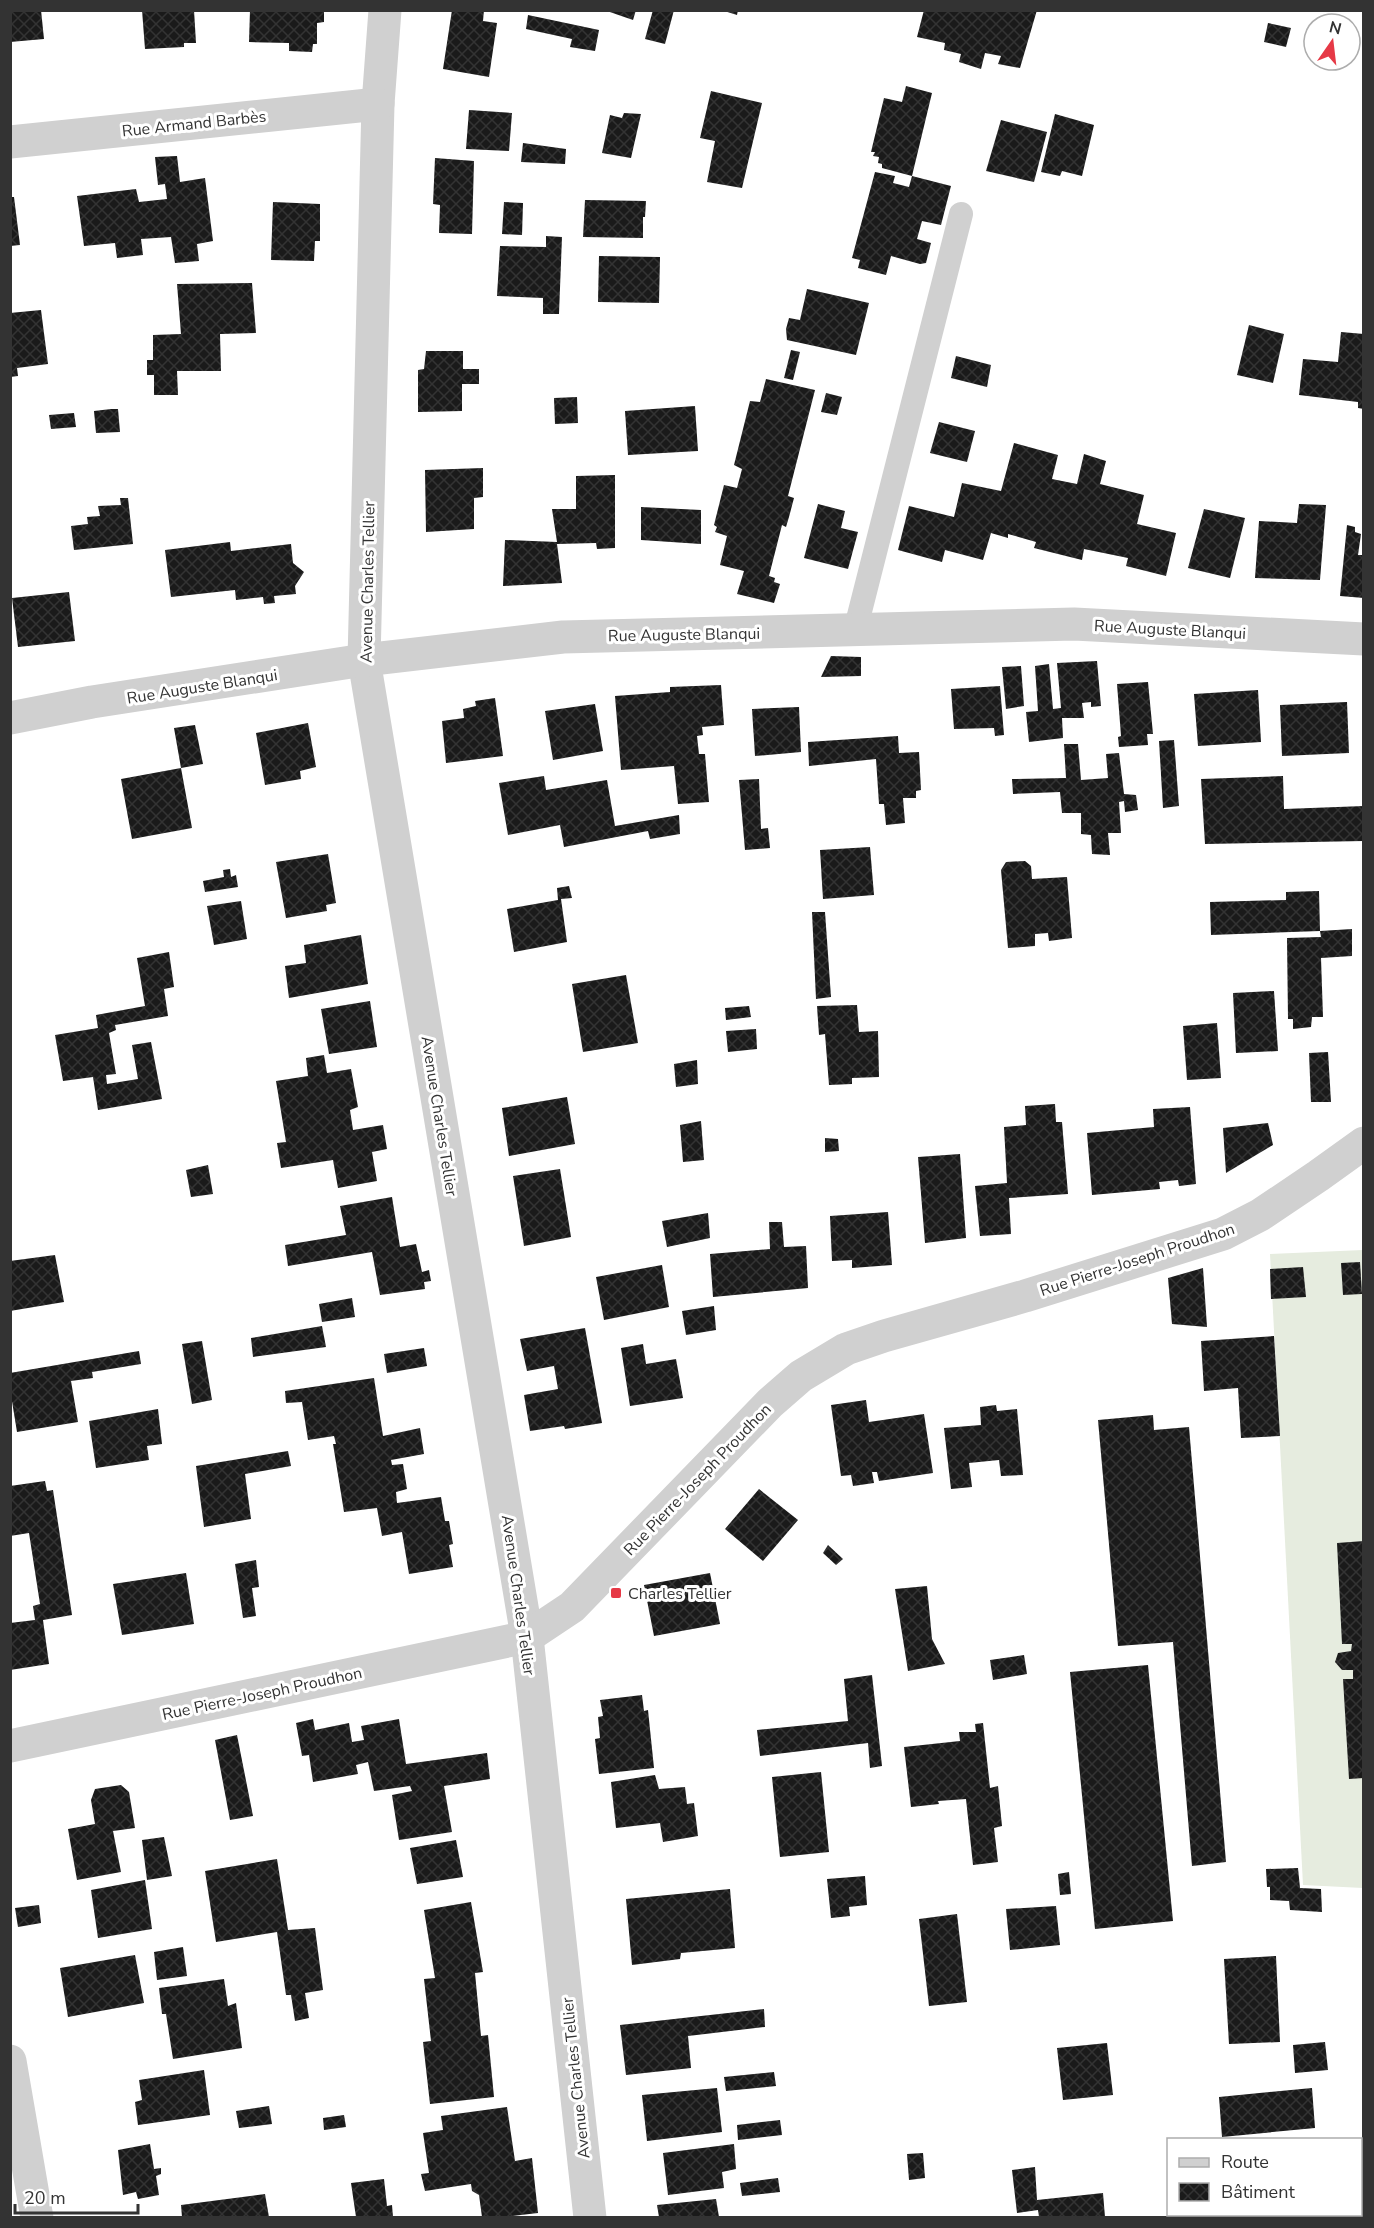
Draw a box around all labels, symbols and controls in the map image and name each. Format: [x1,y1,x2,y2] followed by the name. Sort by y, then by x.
[1302,12,1362,72] north arrow
[1327,16,1344,41] text: N
[121,105,267,143] street label: Rue Armand Barbès
[356,501,380,663] street label: Avenue Charles Tellier
[1093,615,1247,645] street label: Rue Auguste Blanqui
[608,623,760,647] street label: Rue Auguste Blanqui
[125,664,279,710] street label: Rue Auguste Blanqui
[415,1034,463,1198] street label: Avenue Charles Tellier
[1037,1218,1238,1302] street label: Rue Pierre-Joseph Proudhon
[619,1399,776,1561] street label: Rue Pierre-Joseph Proudhon
[496,1513,540,1677] street label: Avenue Charles Tellier
[628,1583,732,1605] place label: Charles Tellier
[609,1586,623,1600] marker: Charles Tellier
[160,1662,364,1726] street label: Rue Pierre-Joseph Proudhon
[557,1996,595,2160] street label: Avenue Charles Tellier
[1167,2138,1362,2216] legend
[1221,2150,1269,2174] text: Route
[15,2177,138,2215] scale bar
[1221,2180,1295,2204] text: Bâtiment
[24,2186,66,2210] text: 20 m

